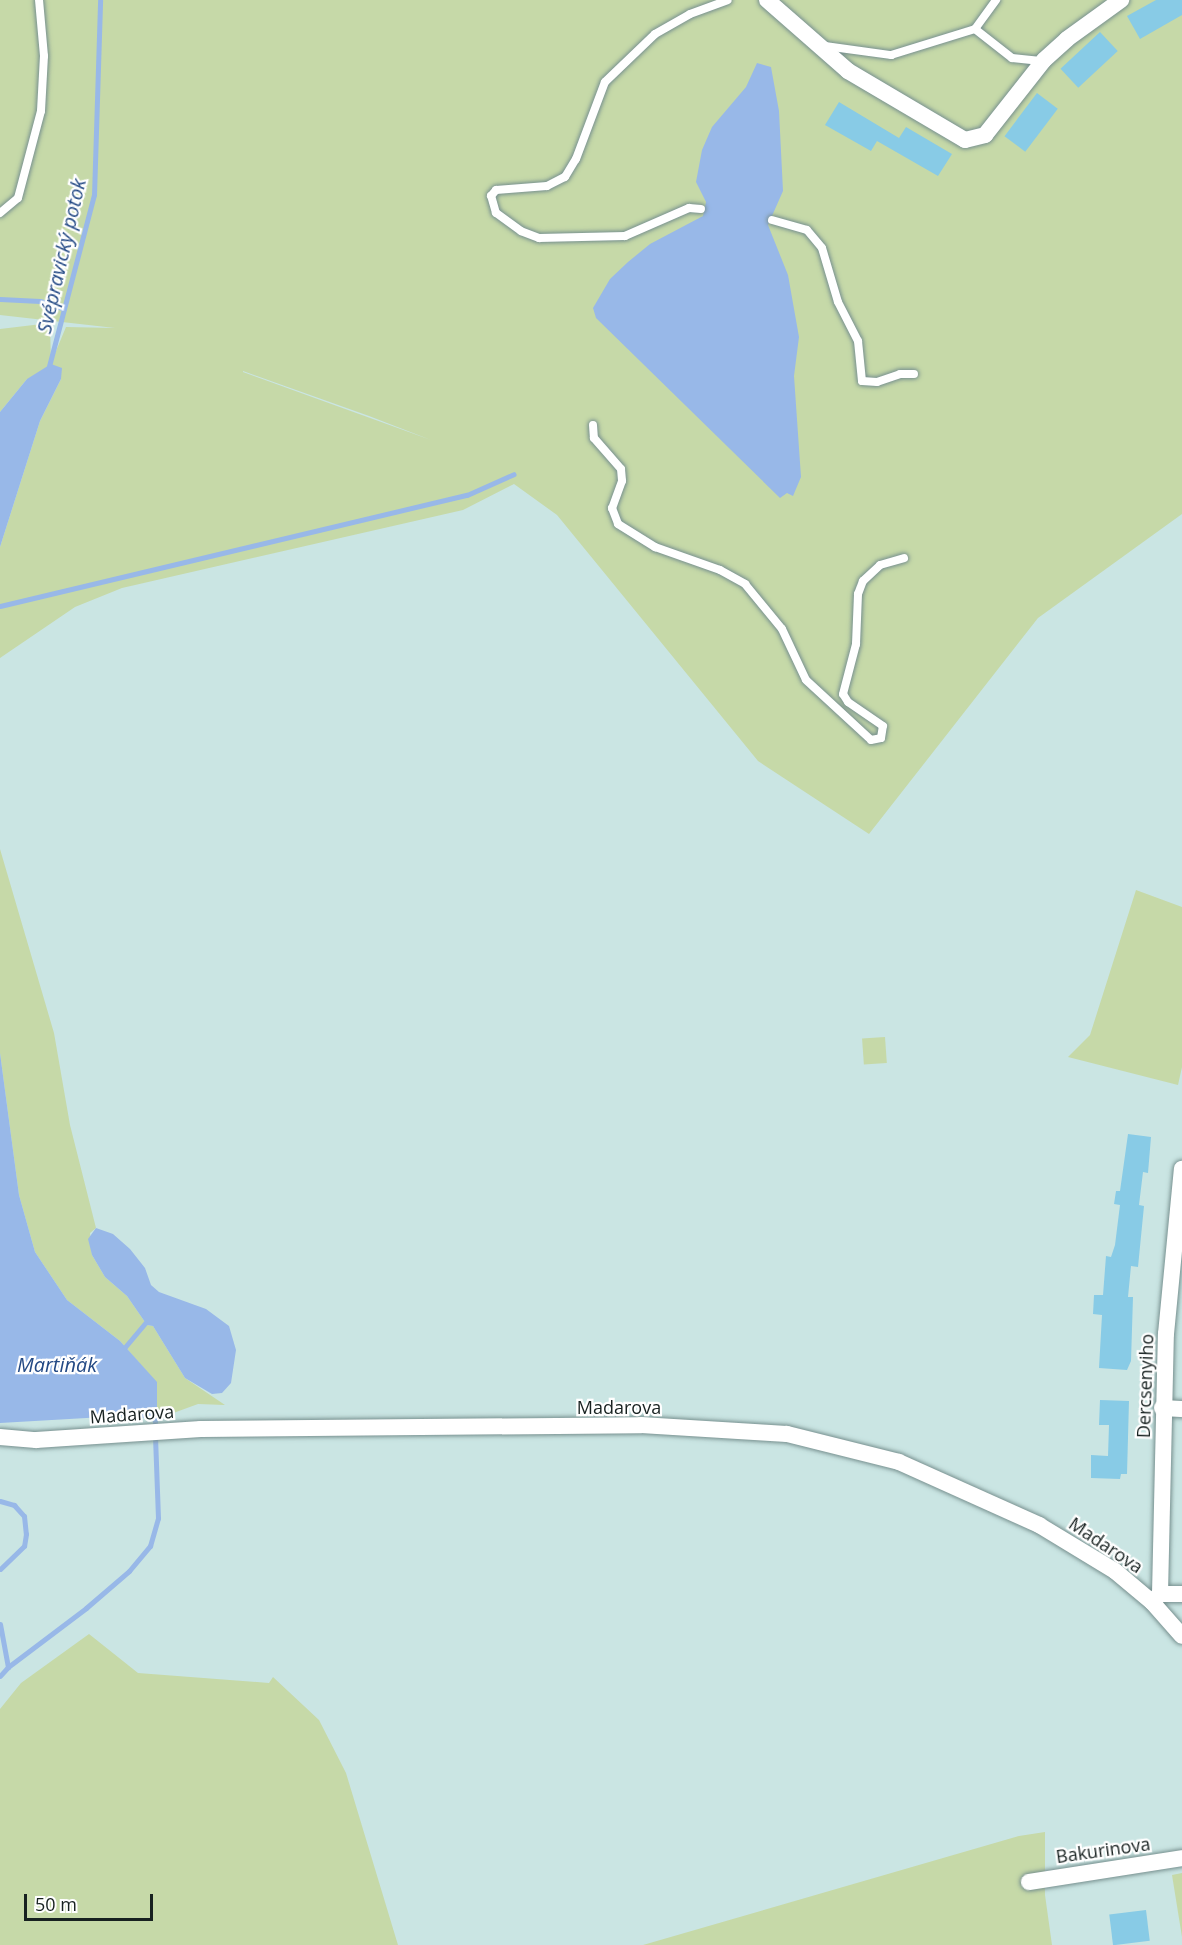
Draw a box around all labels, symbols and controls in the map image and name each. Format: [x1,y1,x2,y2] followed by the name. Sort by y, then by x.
[32,176,90,336] water label: Svépravický potok
[1132,1334,1158,1438] street label: Dercsenyiho
[17,1352,97,1376] water label: Martiňák
[577,1396,661,1418] street label: Madarova
[89,1400,175,1428] street label: Madarova
[1065,1512,1147,1578] street label: Madarova
[1055,1833,1151,1867] street label: Bakurinova
[27,1882,156,1920] scale bar
[35,1892,77,1916] text: 50 m

